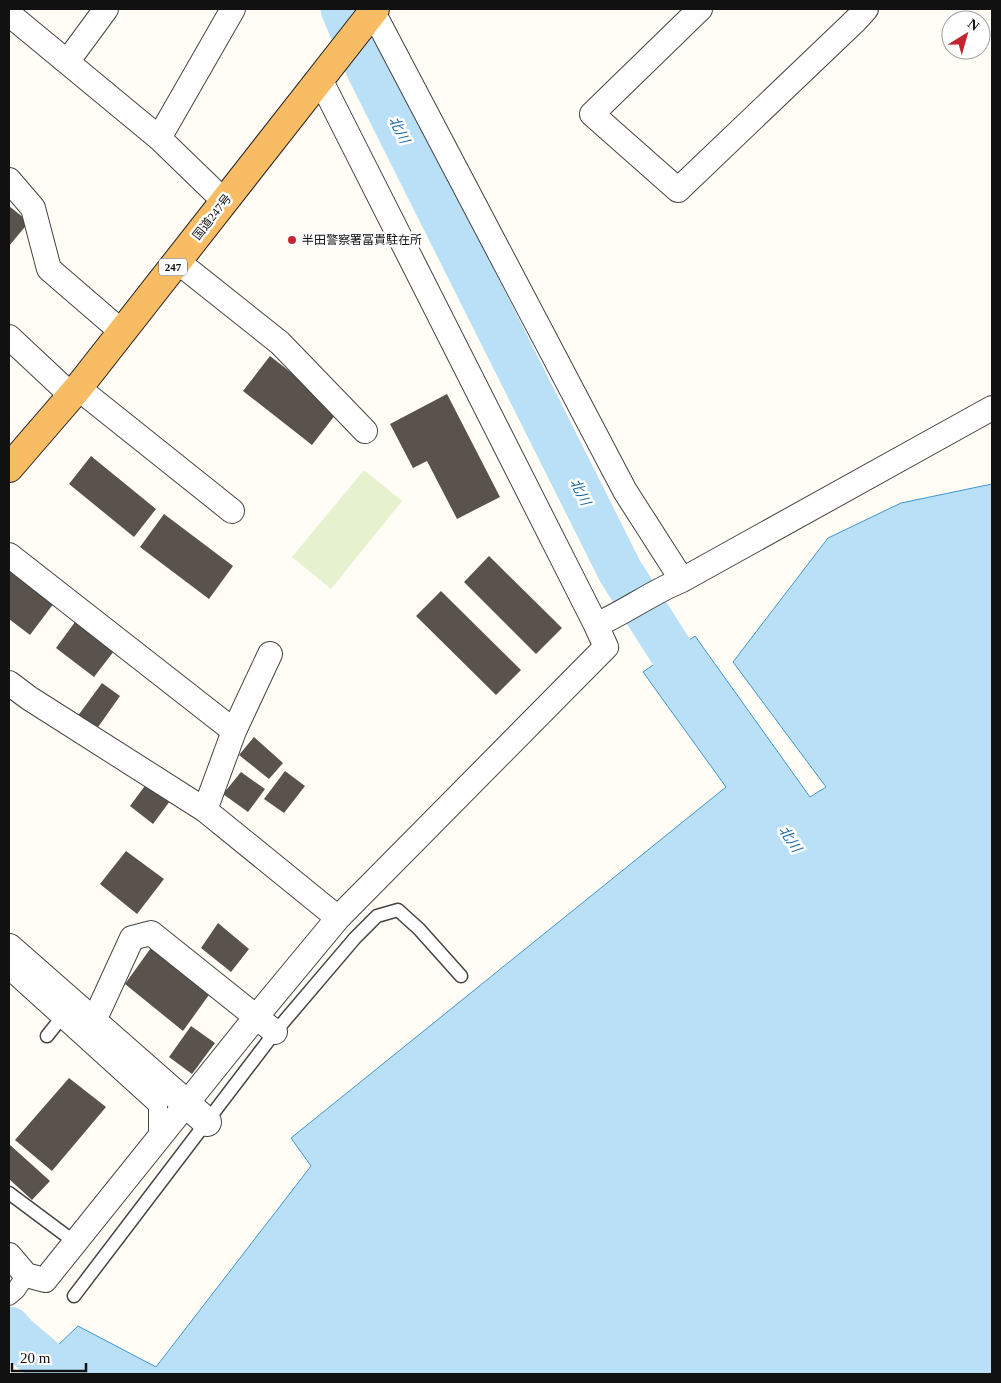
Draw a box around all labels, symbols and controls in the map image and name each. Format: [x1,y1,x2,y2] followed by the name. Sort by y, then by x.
[941,10,991,60] north arrow
[965,16,982,34] text: N
[386,114,413,148] water label: 北川
[190,191,234,243] street label: 国道247号
[302,233,422,247] place label: 半田警察署冨貴駐在所
[286,234,298,246] marker: 半田警察署冨貴駐在所
[159,258,187,276] road number: 247
[567,476,594,510] water label: 北川
[776,823,805,857] water label: 北川
[12,1340,86,1372] scale bar
[20,1350,51,1366] text: 20 m

